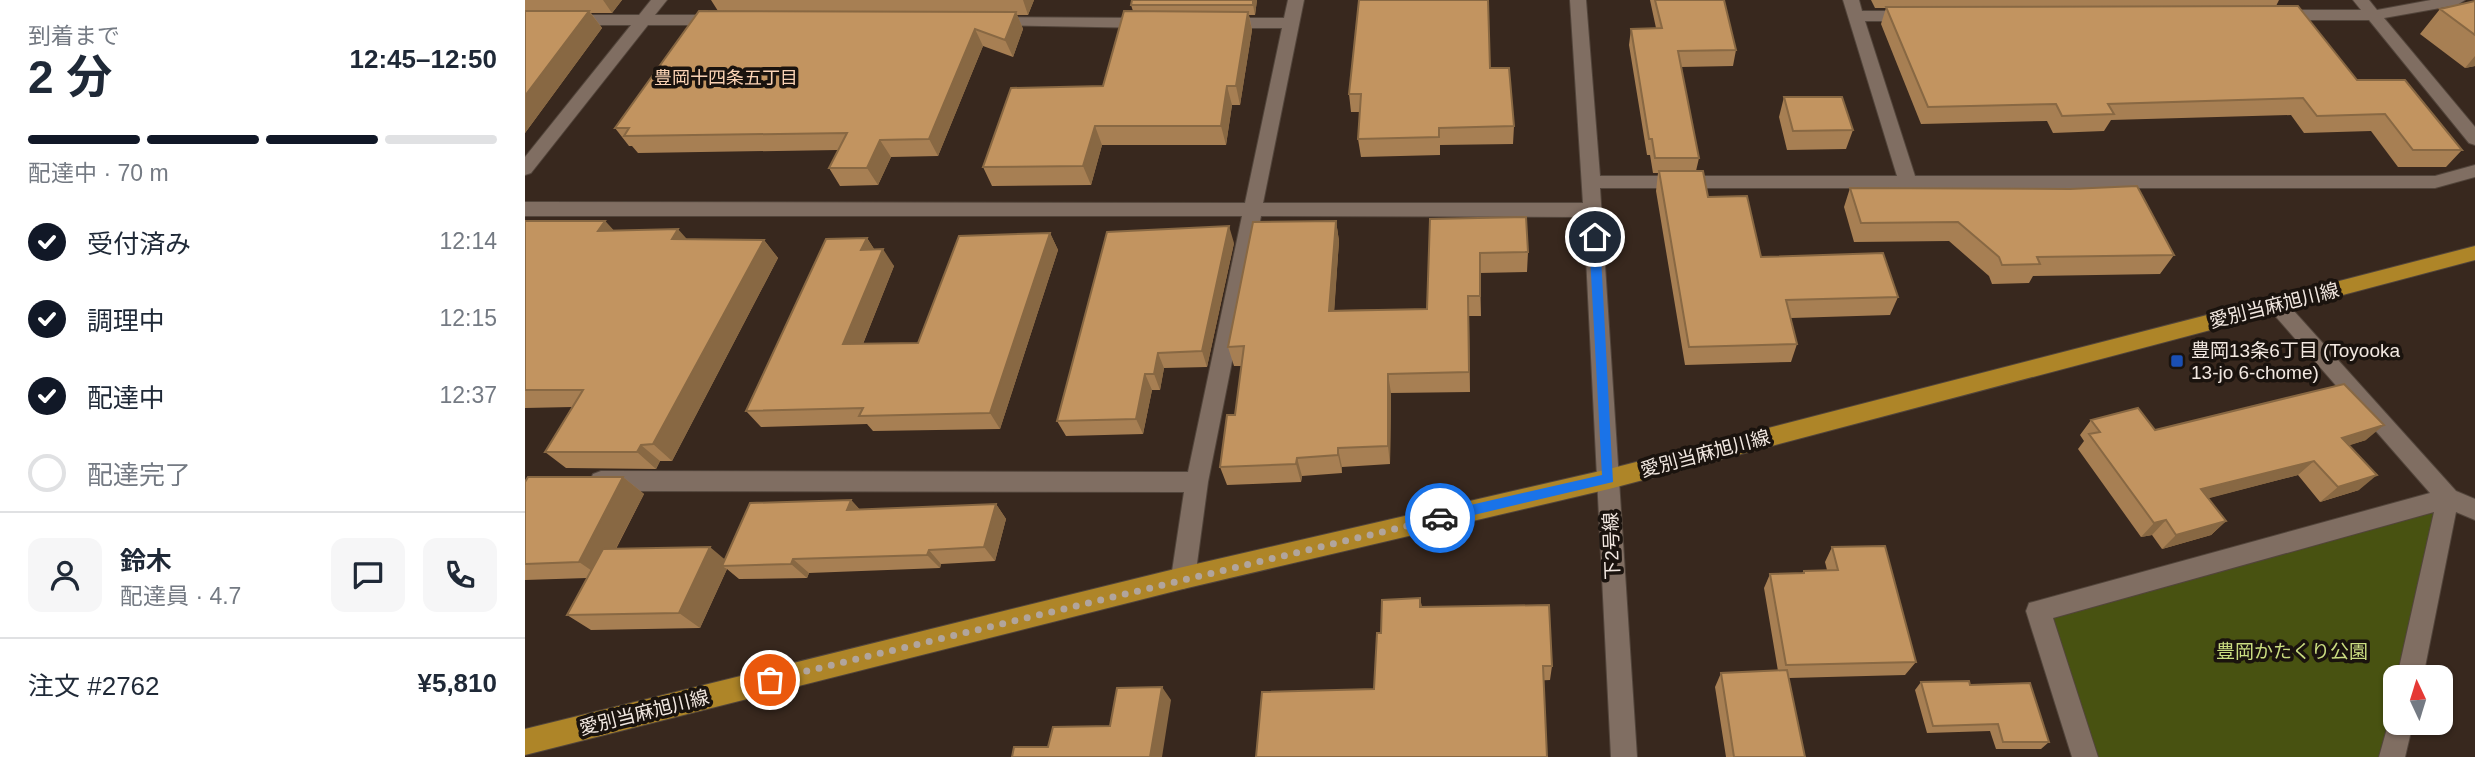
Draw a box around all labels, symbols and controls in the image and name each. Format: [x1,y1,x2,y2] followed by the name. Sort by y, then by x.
[28,23,120,49] text: 到着まで
[350,44,497,74] text: 12:45–12:50
[28,51,112,103] text: 2 分
[654,68,798,88] district label: 豊岡十四条五丁目
[28,160,169,186] text: 配達中 · 70 m
[1565,207,1625,267] pin
[1576,218,1614,256] icon: home
[28,223,66,261] icon: check
[439,228,497,254] text: 12:14
[87,229,191,259] text: 受付済み
[2207,279,2341,332] street label: 愛別当麻旭川線
[28,300,66,338] icon: check
[439,305,497,331] text: 12:15
[87,306,165,336] text: 調理中
[2191,340,2401,383] place label: 豊岡13条6丁目 (Toyooka 13-jo 6-chome)
[2169,353,2185,369] marker: 豊岡13条6丁目 (Toyooka 13-jo 6-chome)
[28,377,66,415] icon: check
[439,382,497,408] text: 12:37
[87,383,165,413] text: 配達中
[1638,426,1772,481] street label: 愛別当麻旭川線
[87,460,191,490] text: 配達完了
[1405,483,1475,553] courier
[1421,499,1459,537] icon: car
[1600,512,1623,580] street label: 下2号線
[28,538,102,612] button: person
[331,538,405,612] button: chat
[423,538,497,612] button: phone
[120,546,172,576] text: 鈴木
[120,583,241,609] text: 配達員 · 4.7
[2216,641,2368,662] park label: 豊岡かたくり公園
[740,650,800,710] pin
[751,661,789,699] icon: bag
[2383,665,2453,735] north arrow
[2383,665,2453,735] map controls
[417,668,497,698] text: ¥5,810
[28,671,160,701] text: 注文 #2762
[577,686,711,739] street label: 愛別当麻旭川線

